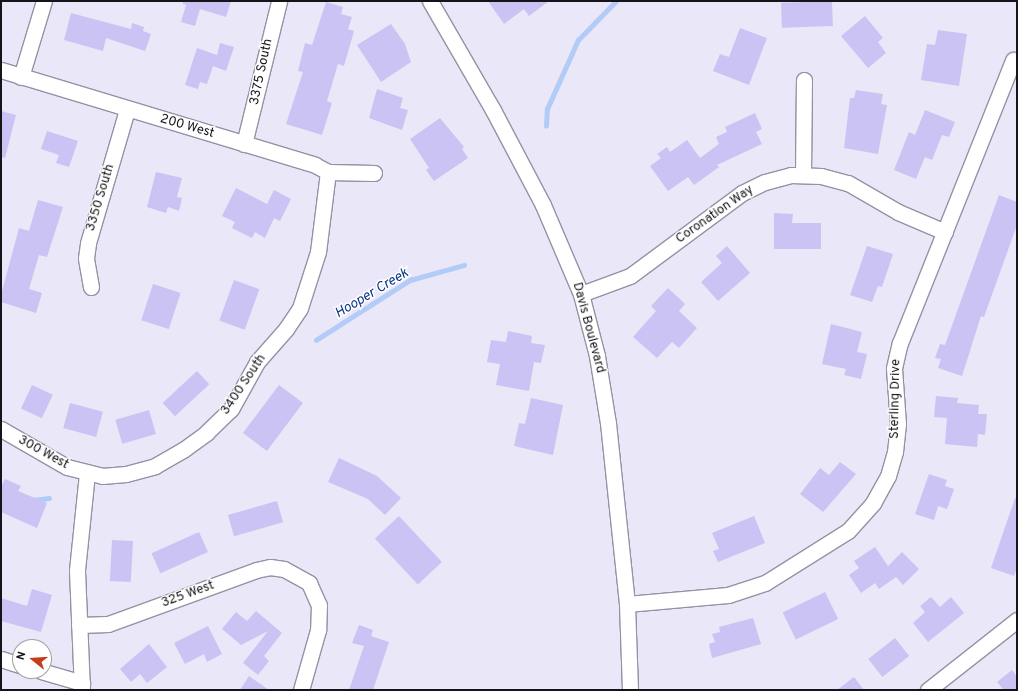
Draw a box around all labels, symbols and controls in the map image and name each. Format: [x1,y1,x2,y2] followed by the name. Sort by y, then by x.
[247,37,277,107] street label: 3375 South
[158,112,216,142] street label: 200 West
[83,163,119,233] street label: 3350 South
[673,182,757,248] street label: Coronation Way
[332,265,412,323] water label: Hooper Creek
[568,281,608,375] street label: Davis Boulevard
[218,352,270,418] street label: 3400 South
[888,359,904,439] street label: Sterling Drive
[15,433,71,473] street label: 300 West
[159,578,217,612] street label: 325 West
[12,639,52,679] north arrow
[14,650,29,662] text: N

